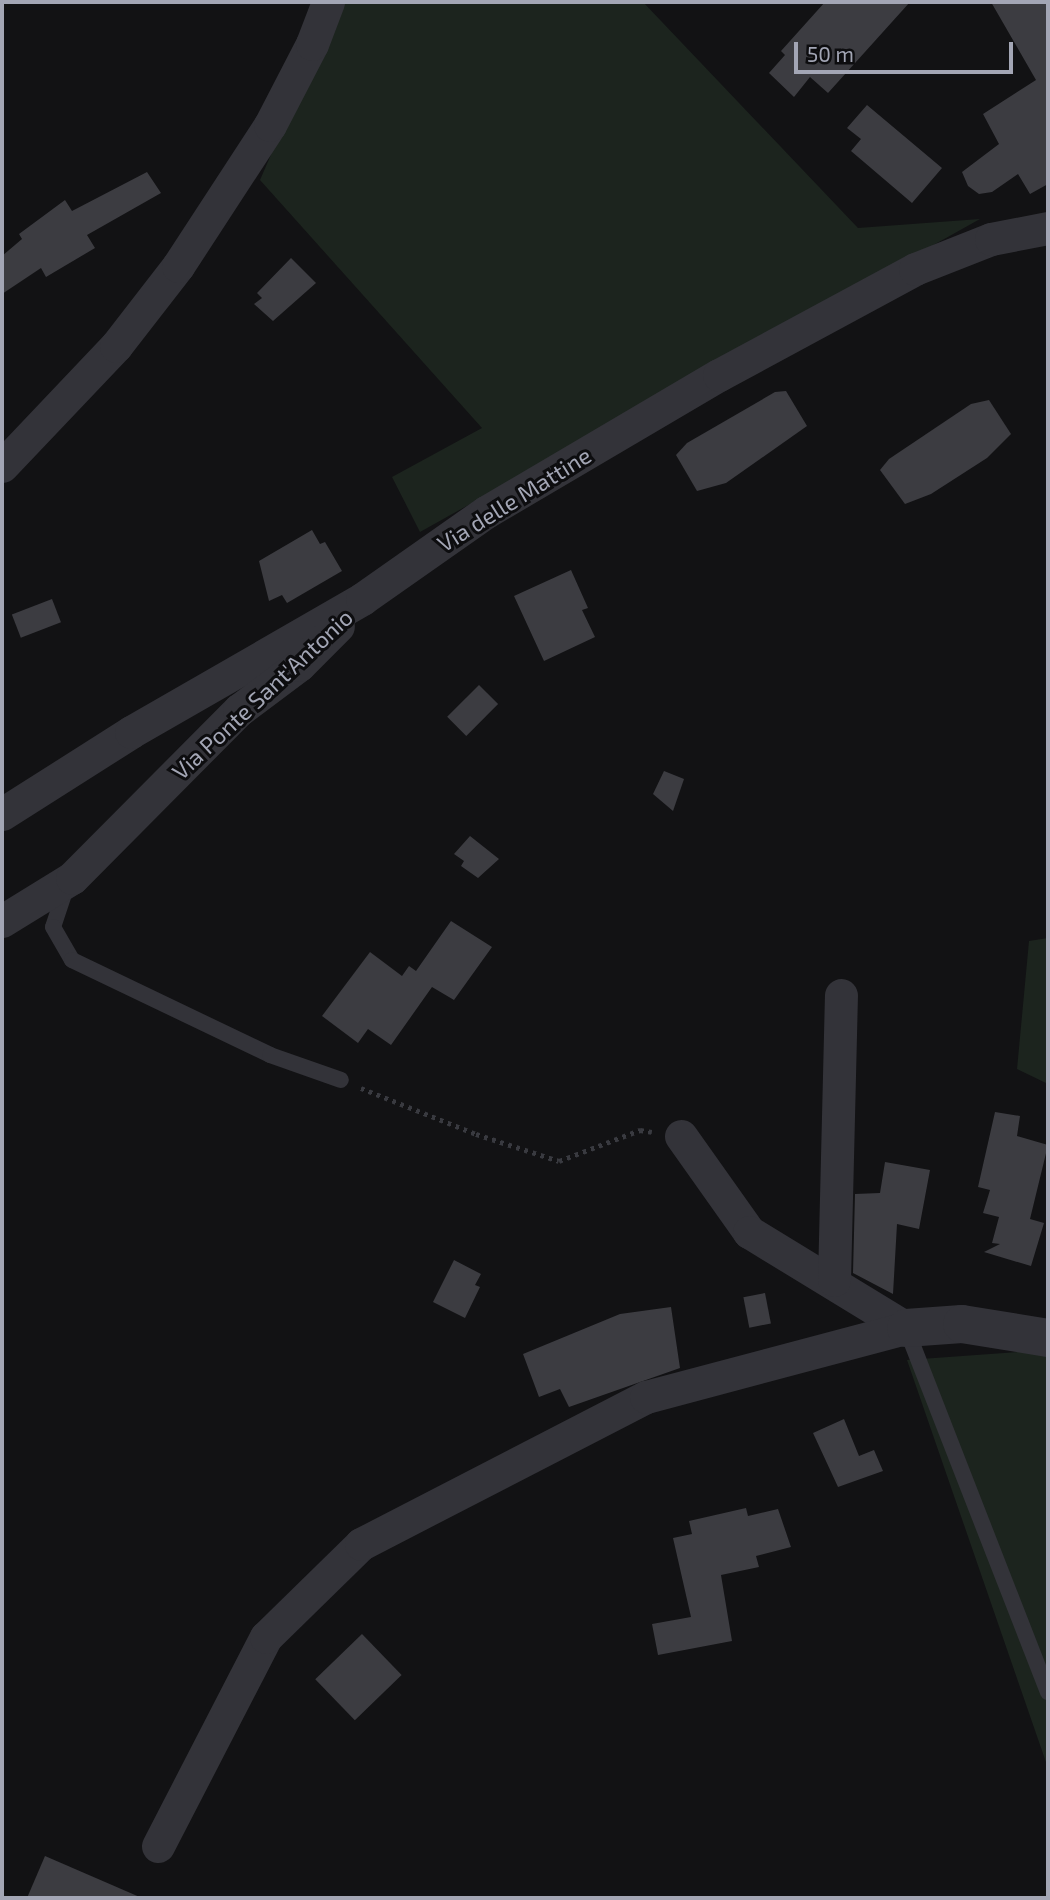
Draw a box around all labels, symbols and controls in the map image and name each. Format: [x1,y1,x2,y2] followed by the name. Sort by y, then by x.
[798,28,1017,72] scale bar
[807,41,854,66] text: 50 m
[432,441,596,557] street label: Via delle Mattine
[166,603,358,785] street label: Via Ponte Sant'Antonio

